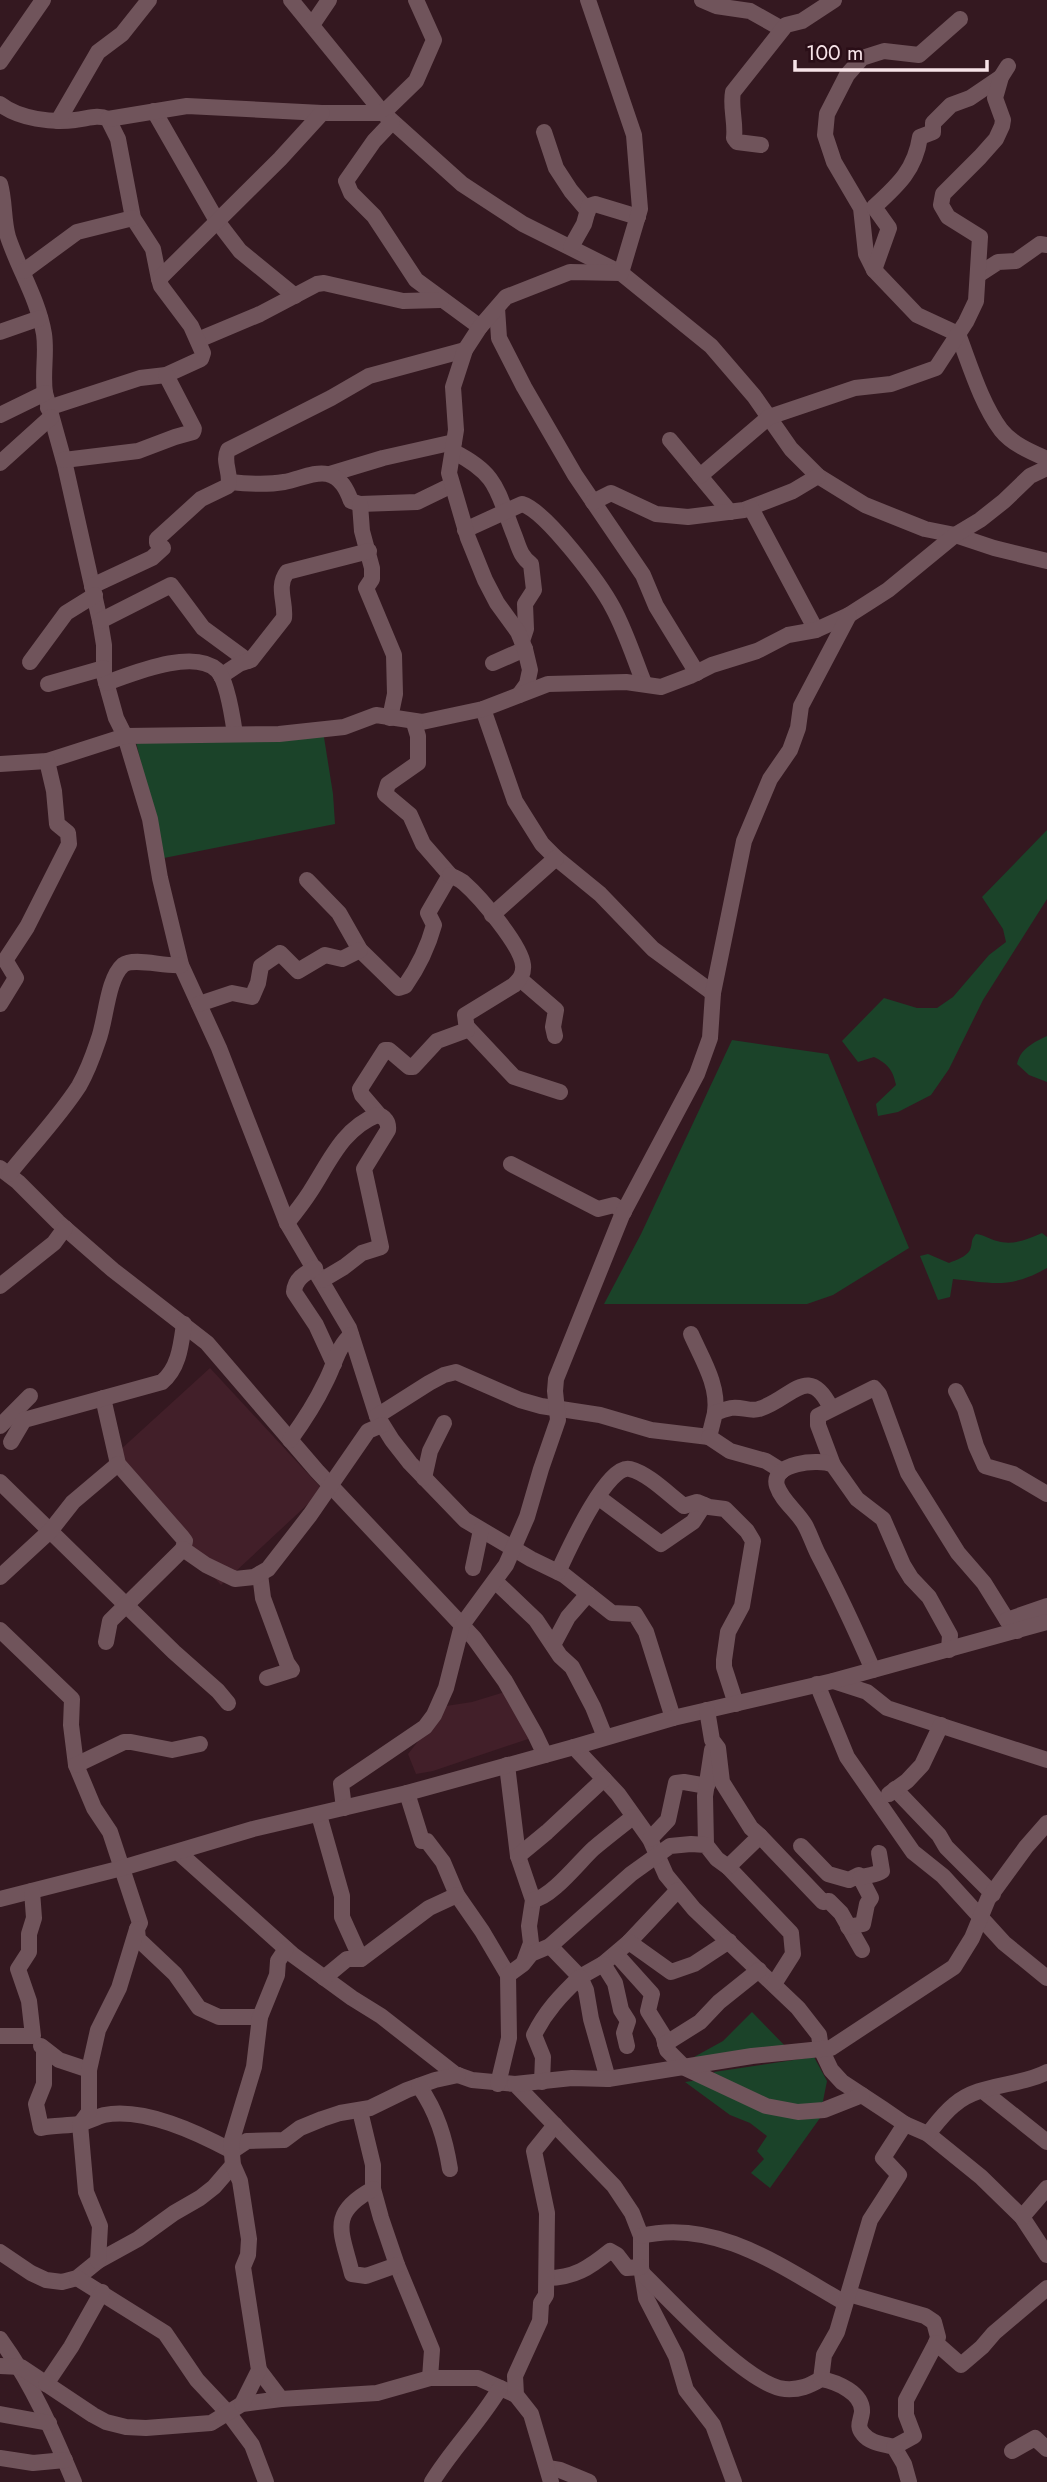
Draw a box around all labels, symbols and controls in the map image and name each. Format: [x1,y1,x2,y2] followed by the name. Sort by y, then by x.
[795,28,988,72] scale bar
[806,38,863,68] text: 100 m

